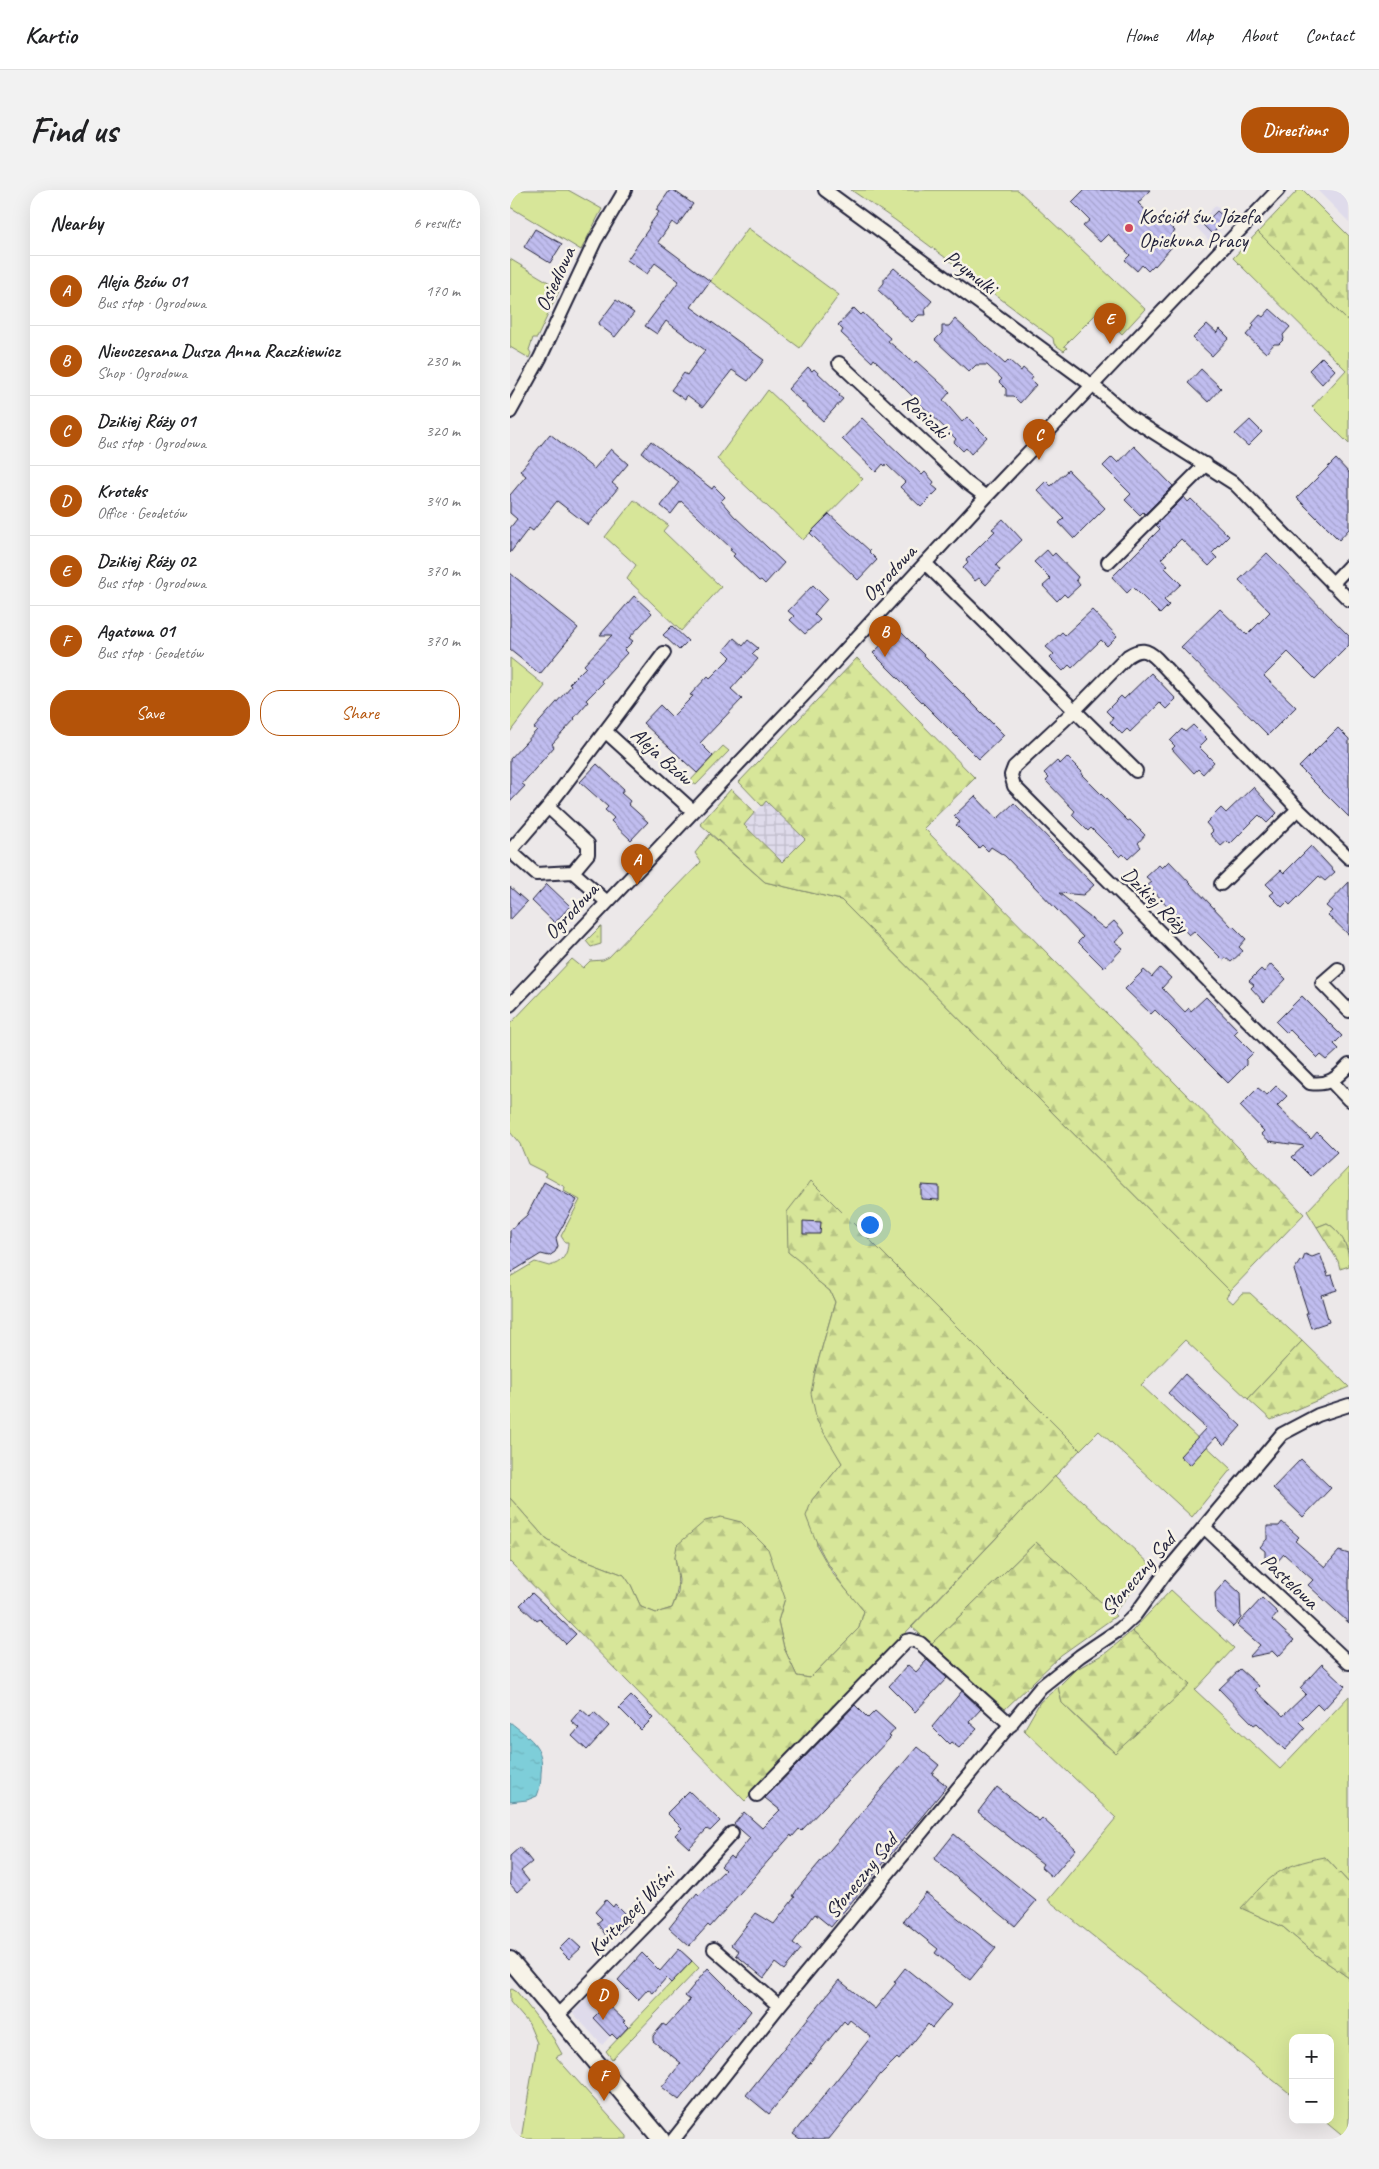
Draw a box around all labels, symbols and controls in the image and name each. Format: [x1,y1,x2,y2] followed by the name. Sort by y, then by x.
[25,20,77,50] text: Kartio
[1125,24,1158,46] text: Home
[1186,24,1213,46] text: Map
[1241,24,1277,46] text: About
[1305,24,1354,46] text: Contact
[1241,107,1349,153] button: Directions
[30,108,117,153] text: Find us
[1139,203,1262,253] place label: Kościół św. Józefa Opiekuna Pracy
[50,210,103,236] text: Nearby
[413,213,460,233] text: 6 results
[1123,222,1135,234] marker: Kościół św. Józefa Opiekuna Pracy
[529,241,582,315] street label: Osiedlowa
[939,244,1005,302] street label: Prymulki
[97,269,187,293] text: Aleja Bzów 01
[62,281,70,301] text: A
[426,281,460,301] text: 170 m
[97,293,206,313] text: Bus stop · Ogrodowa
[1094,303,1126,344] pin: E
[97,339,339,363] text: Nieuczesana Dusza Anna Raczkiewicz
[62,351,70,371] text: B
[426,351,460,371] text: 230 m
[97,363,187,383] text: Shop · Ogrodowa
[897,388,957,446] street label: Rosiczki
[97,409,196,433] text: Dzikiej Róży 01
[1023,419,1055,460] pin: C
[62,421,70,441] text: C
[426,421,460,441] text: 320 m
[97,433,206,453] text: Bus stop · Ogrodowa
[97,479,147,503] text: Kroteks
[61,491,71,511] text: D
[426,491,460,511] text: 340 m
[97,503,186,523] text: Office · Geodetów
[856,537,923,607] street label: Ogrodowa
[97,549,196,573] text: Dzikiej Róży 02
[62,561,70,581] text: E
[426,561,460,581] text: 370 m
[97,573,206,593] text: Bus stop · Ogrodowa
[869,616,901,657] pin: B
[97,619,175,643] text: Agatowa 01
[62,631,70,651] text: F
[426,631,460,651] text: 370 m
[97,643,203,663] text: Bus stop · Geodetów
[50,690,250,736] button: Save
[260,690,460,736] button: Share
[626,721,700,792] street label: Aleja Bzów
[621,844,653,885] pin: A
[1116,861,1195,940] street label: Dzikiej Róży
[538,875,605,945] street label: Ogrodowa
[857,1212,883,1238] your location
[1095,1525,1183,1621] street label: Słoneczny Sad
[1256,1548,1326,1616] street label: Pastelowa
[819,1826,905,1924] street label: Słoneczny Sad
[582,1859,682,1961] street label: Kwitnącej Wiśni
[587,1979,619,2020] pin: D
[1289,2034,1334,2124] map controls
[1289,2034,1334,2079] button: +
[588,2060,620,2101] pin: F
[1289,2079,1334,2124] button: −

